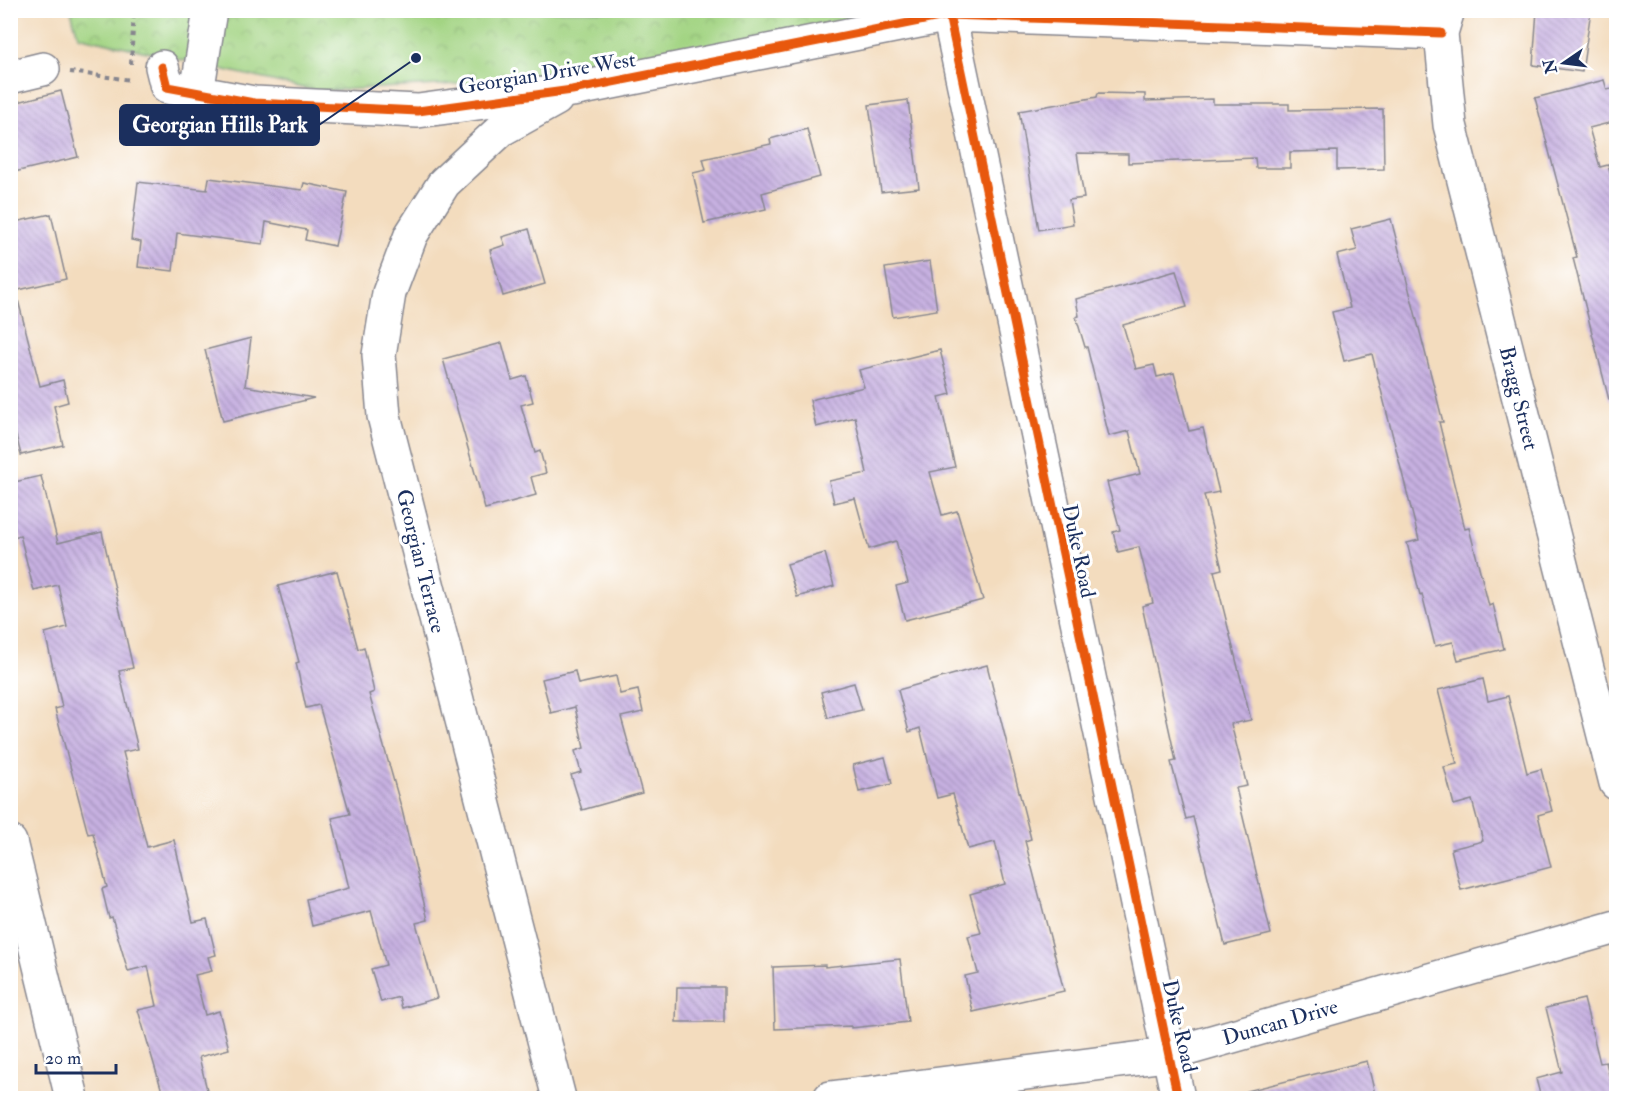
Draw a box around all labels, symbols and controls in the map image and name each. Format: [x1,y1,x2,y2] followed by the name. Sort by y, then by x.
[1534,33,1594,93] north arrow
[457,46,638,101] street label: Georgian Drive West
[1539,56,1562,77] text: N
[120,105,319,145] callout: Georgian Hills Park
[132,111,308,140] text: Georgian Hills Park
[1493,344,1544,453] street label: Bragg Street
[390,486,451,636] street label: Georgian Terrace
[1055,502,1102,601] street label: Duke Road
[1156,977,1203,1076] street label: Duke Road
[1219,993,1341,1052] street label: Duncan Drive
[36,1037,116,1075] scale bar
[45,1047,81,1070] text: 20 m

